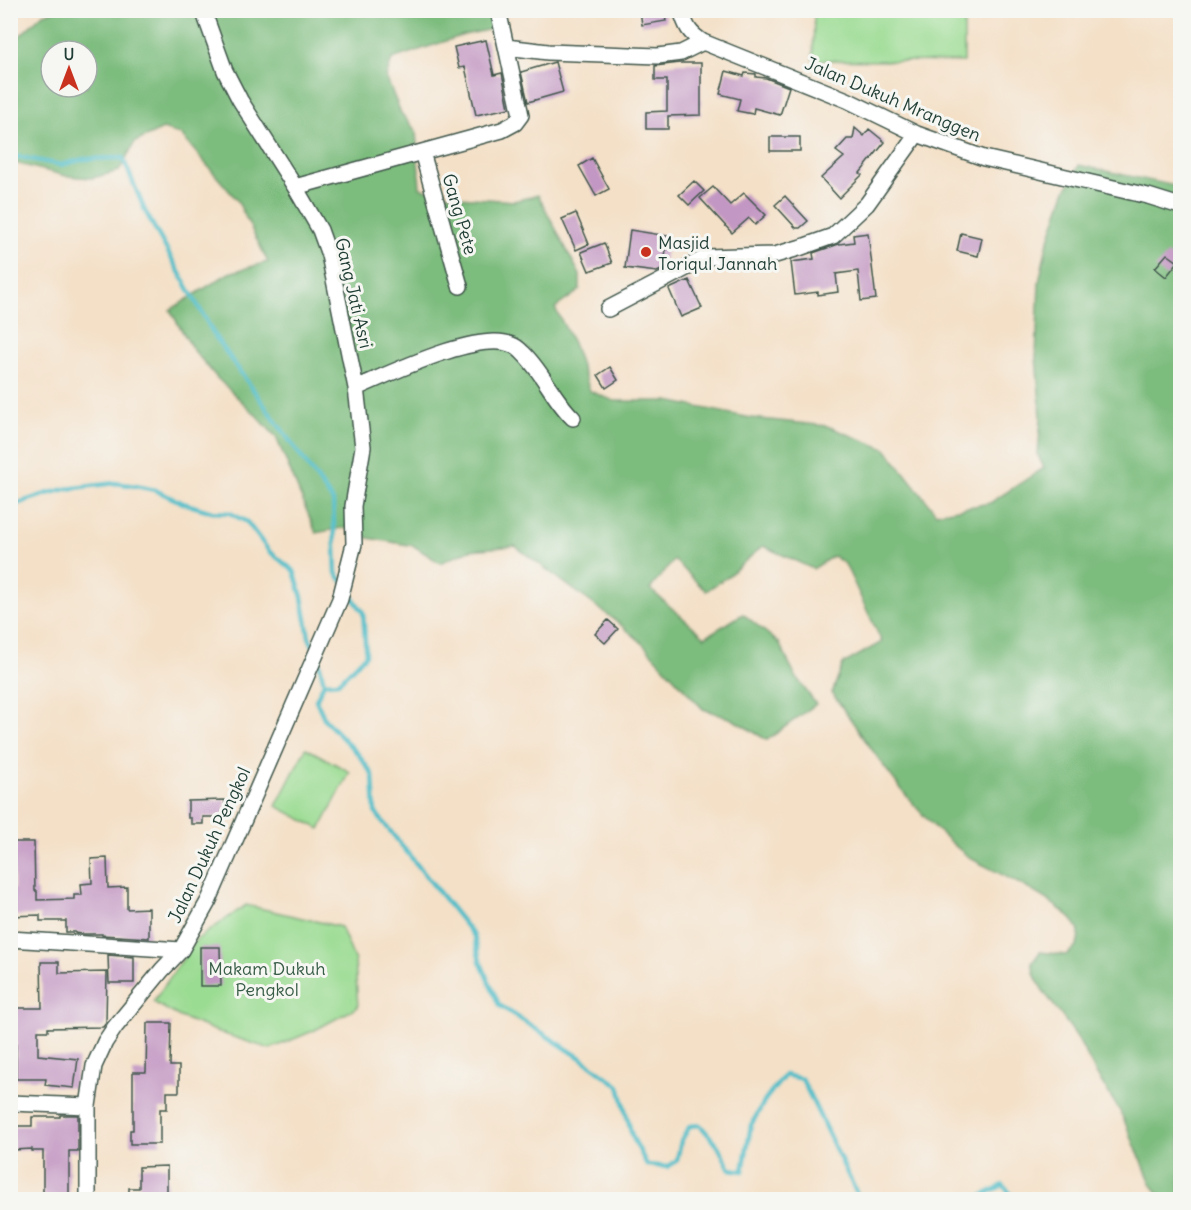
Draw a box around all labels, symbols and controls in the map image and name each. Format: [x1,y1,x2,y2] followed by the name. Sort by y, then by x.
[39,39,99,99] north arrow
[64,44,74,64] text: U
[802,52,984,146] street label: Jalan Dukuh Mranggen
[437,171,483,257] street label: Gang Pete
[658,231,777,275] place label: Masjid Toriqul Jannah
[330,235,378,351] street label: Gang Jati Asri
[639,245,653,259] marker: Masjid Toriqul Jannah
[163,763,255,927] street label: Jalan Dukuh Pengkol
[208,957,326,1001] park label: Makam Dukuh Pengkol

